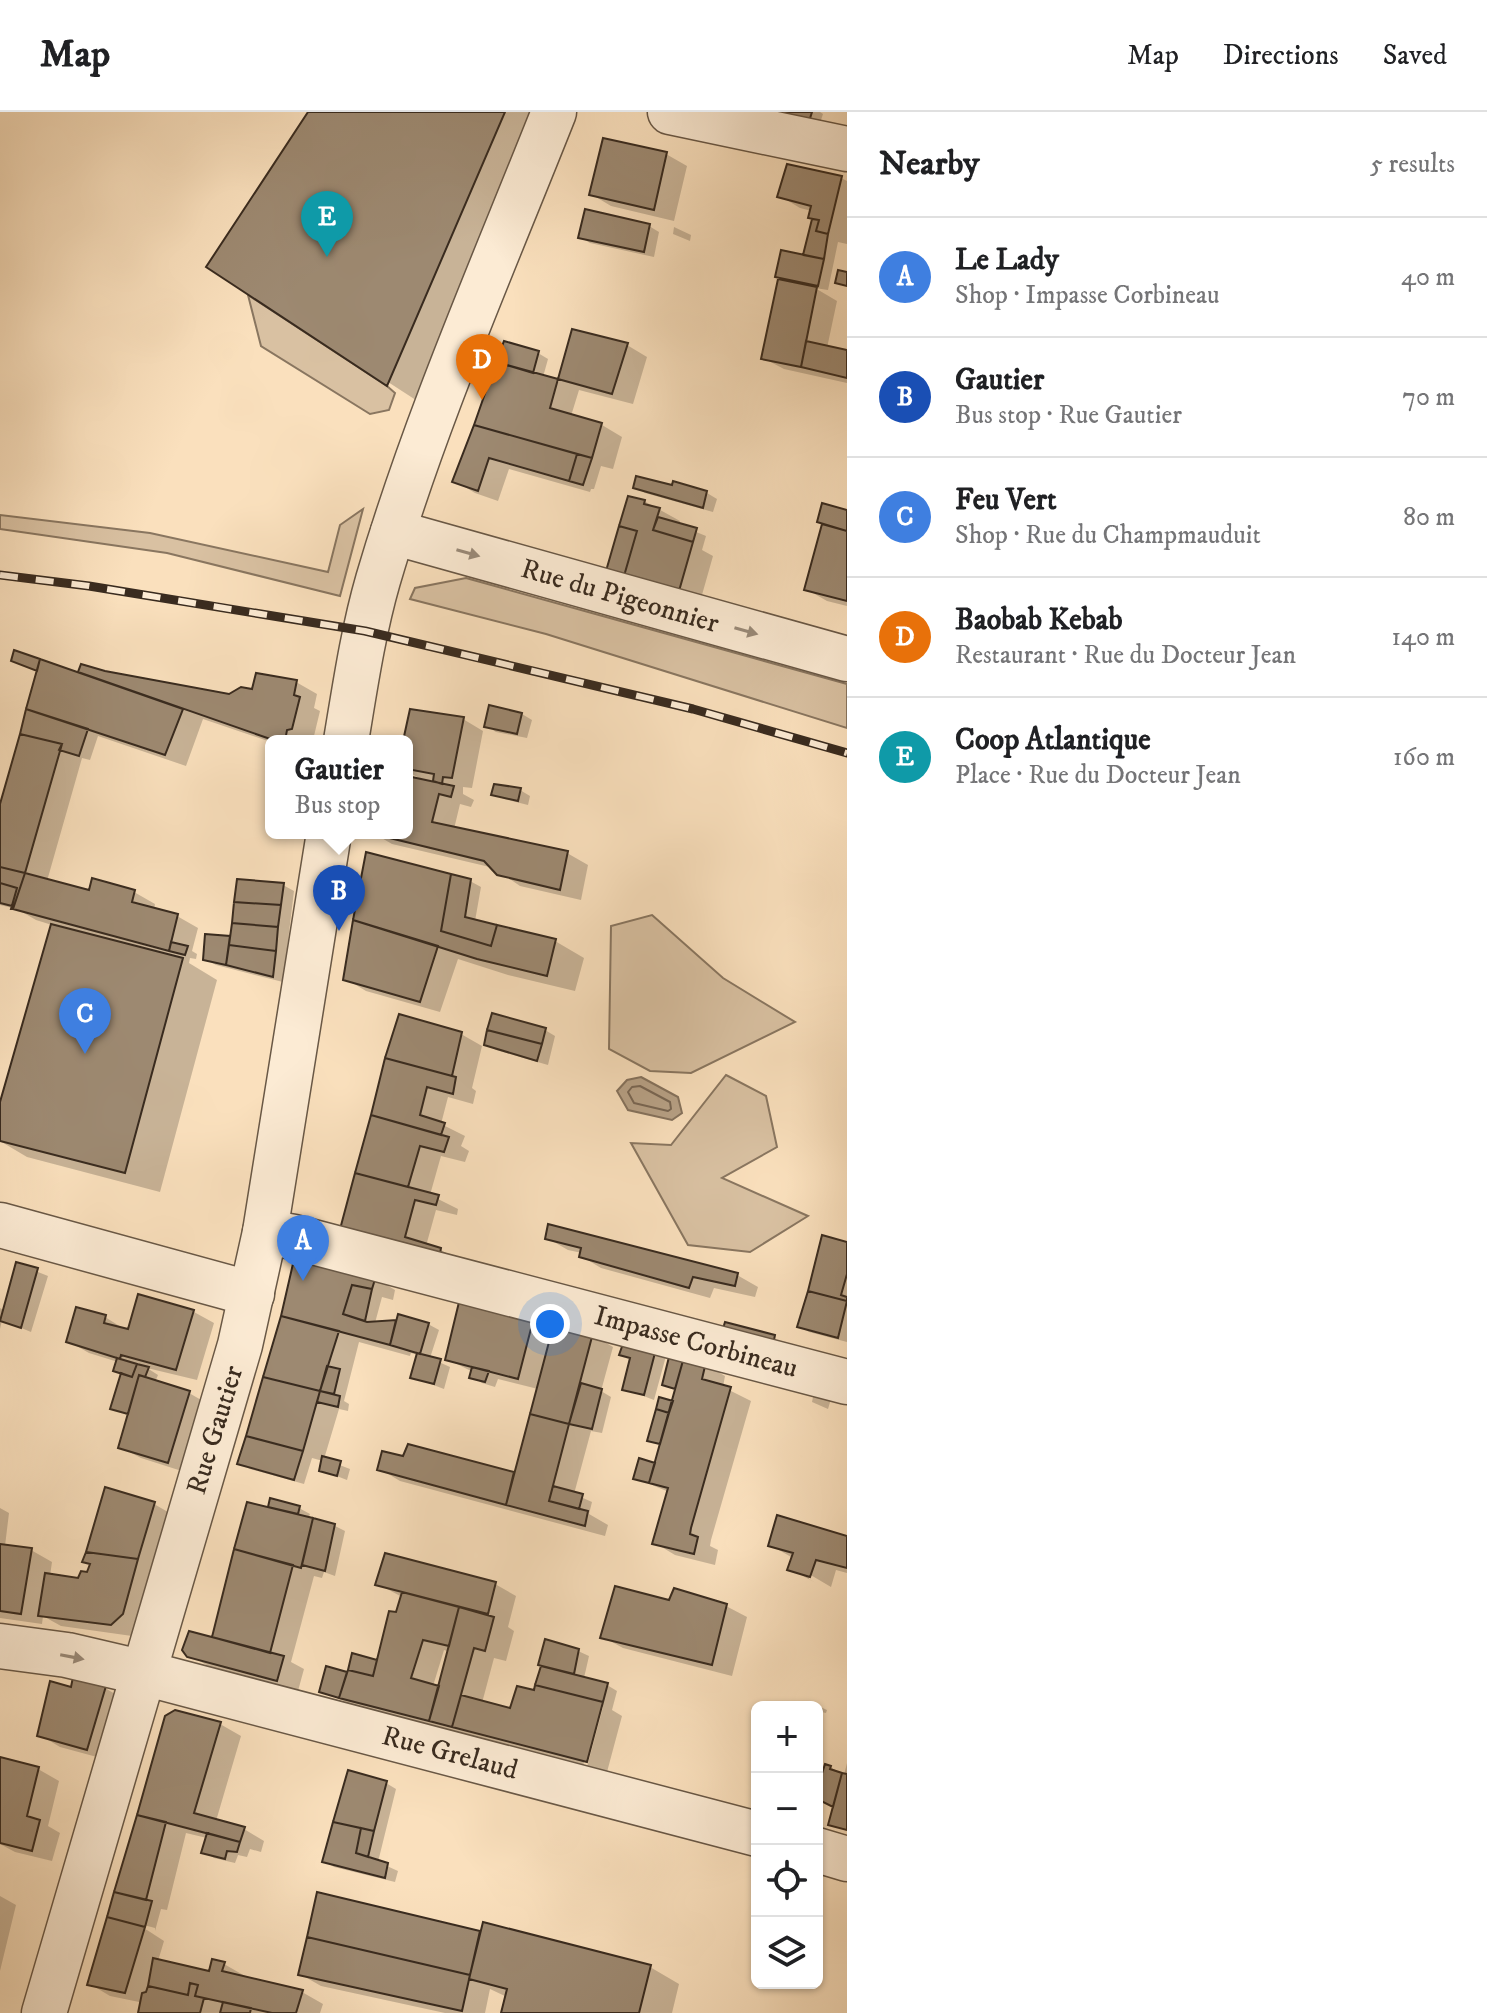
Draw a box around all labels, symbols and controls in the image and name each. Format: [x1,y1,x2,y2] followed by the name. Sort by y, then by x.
[40,31,110,79] text: Map
[1127,38,1179,73] text: Map
[1223,38,1339,73] text: Directions
[1383,38,1447,73] text: Saved
[879,143,980,185] text: Nearby
[1370,148,1455,181] text: 5 results
[301,191,353,257] pin: E
[955,242,1059,279] text: Le Lady
[897,261,913,294] text: A
[1401,261,1455,294] text: 40 m
[955,279,1220,312] text: Shop · Impasse Corbineau
[456,334,508,400] pin: D
[955,362,1044,399] text: Gautier
[897,381,913,414] text: B
[1402,381,1455,414] text: 70 m
[955,399,1182,432] text: Bus stop · Rue Gautier
[955,482,1057,519] text: Feu Vert
[896,501,914,534] text: C
[1403,501,1455,534] text: 80 m
[955,519,1261,552] text: Shop · Rue du Champmauduit
[457,547,481,560] one-way arrow
[517,551,723,641] street label: Rue du Pigeonnier
[955,602,1123,639] text: Baobab Kebab
[895,621,915,654] text: D
[1391,621,1455,654] text: 140 m
[734,625,758,638] one-way arrow
[955,639,1296,672] text: Restaurant · Rue du Docteur Jean
[955,722,1151,759] text: Coop Atlantique
[265,735,413,839] popup
[896,741,914,774] text: E
[1393,741,1455,774] text: 160 m
[294,752,384,789] text: Gautier
[955,759,1241,792] text: Place · Rue du Docteur Jean
[294,789,380,822] text: Bus stop
[313,865,365,931] pin: B
[59,988,111,1054] pin: C
[277,1215,329,1281] pin: A
[590,1298,802,1386] street label: Impasse Corbineau
[530,1304,570,1344] your location
[179,1361,251,1499] street label: Rue Gautier
[60,1651,85,1664] one-way arrow
[751,1701,823,1989] map controls
[751,1701,823,1773] button: +
[378,1718,522,1788] street label: Rue Grelaud
[751,1773,823,1845] button: −
[751,1845,823,1917] button: locate
[751,1917,823,1989] button: layers

